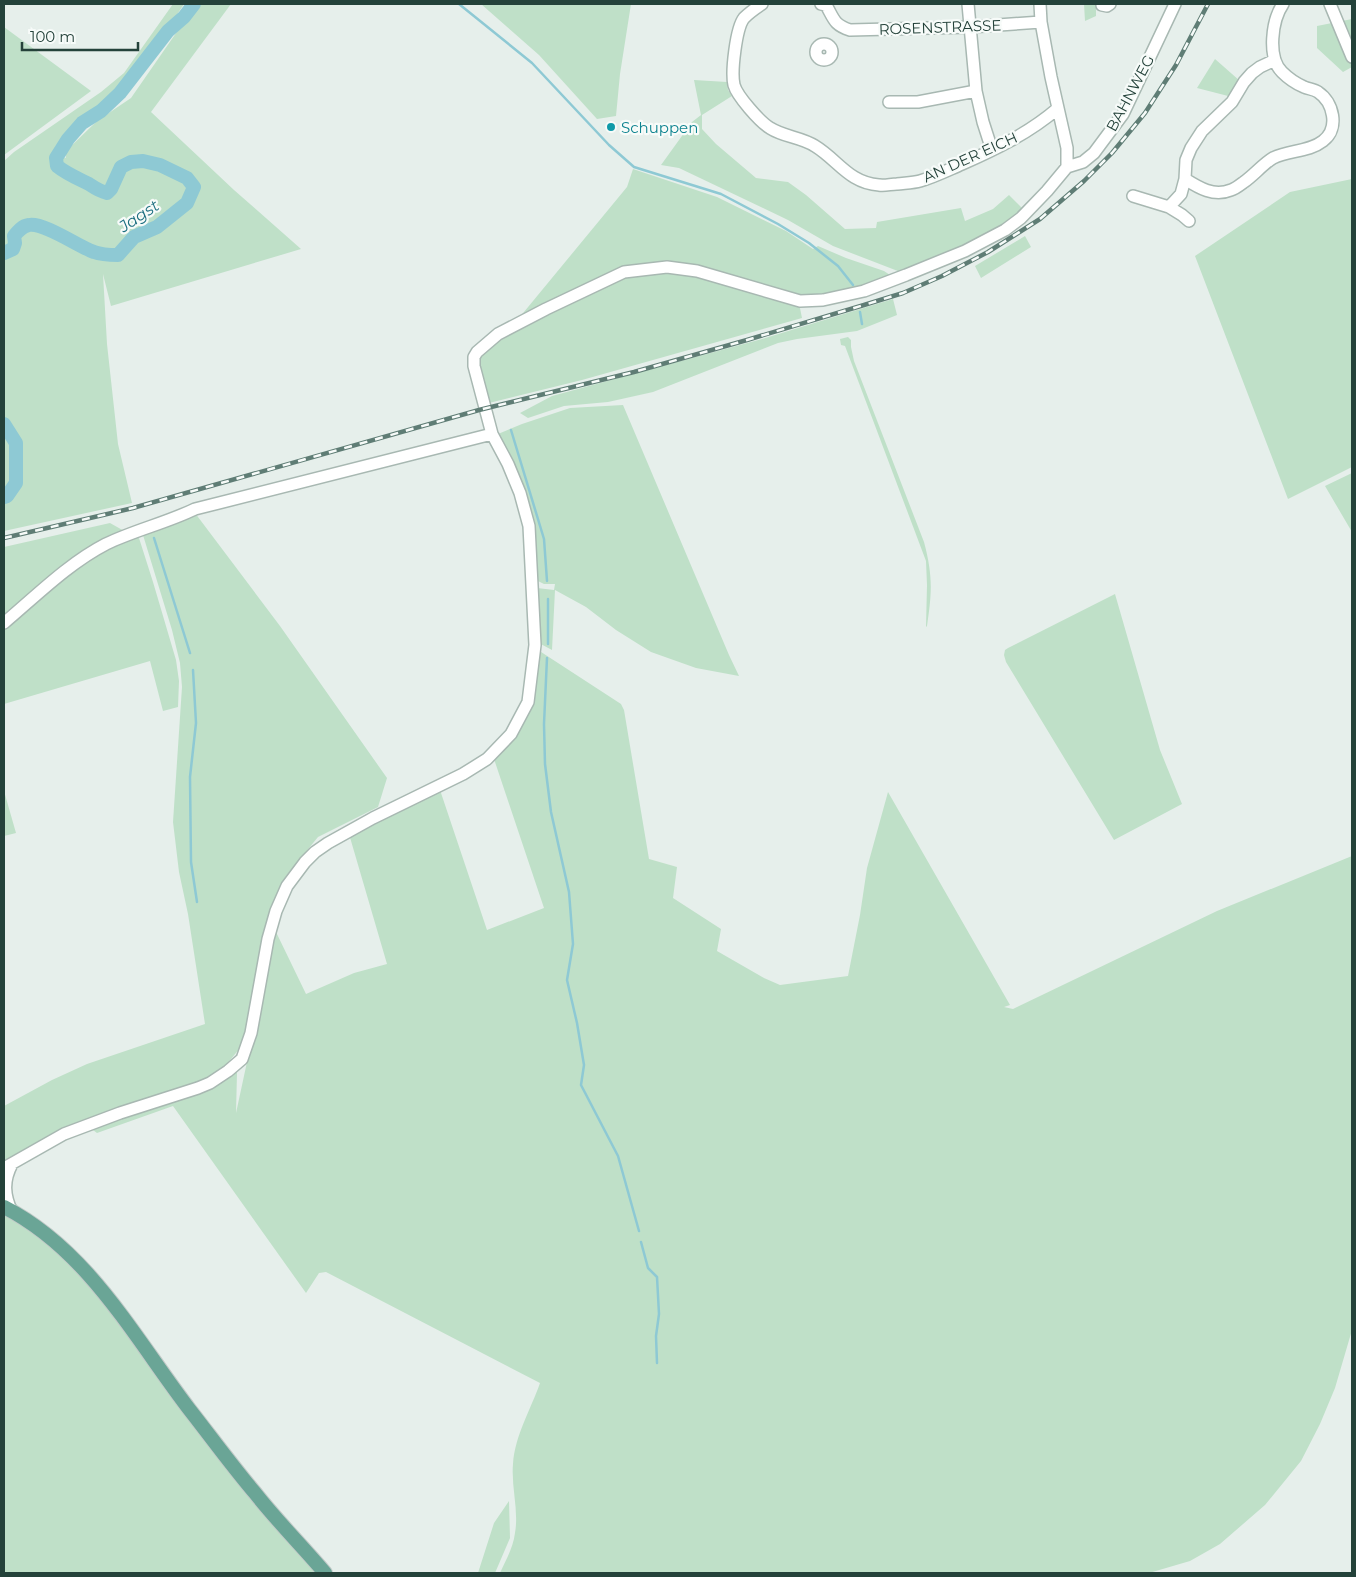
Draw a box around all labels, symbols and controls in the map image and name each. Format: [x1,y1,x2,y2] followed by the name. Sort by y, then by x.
[878,15,1002,39] street label: ROSENSTRASSE
[22,20,139,52] scale bar
[30,27,75,46] text: 100 m
[1102,51,1158,135] street label: BAHNWEG
[621,118,698,137] place label: Schuppen
[605,121,617,133] marker: Schuppen
[920,128,1020,186] street label: AN DER EICH
[115,196,163,237] water label: Jagst

